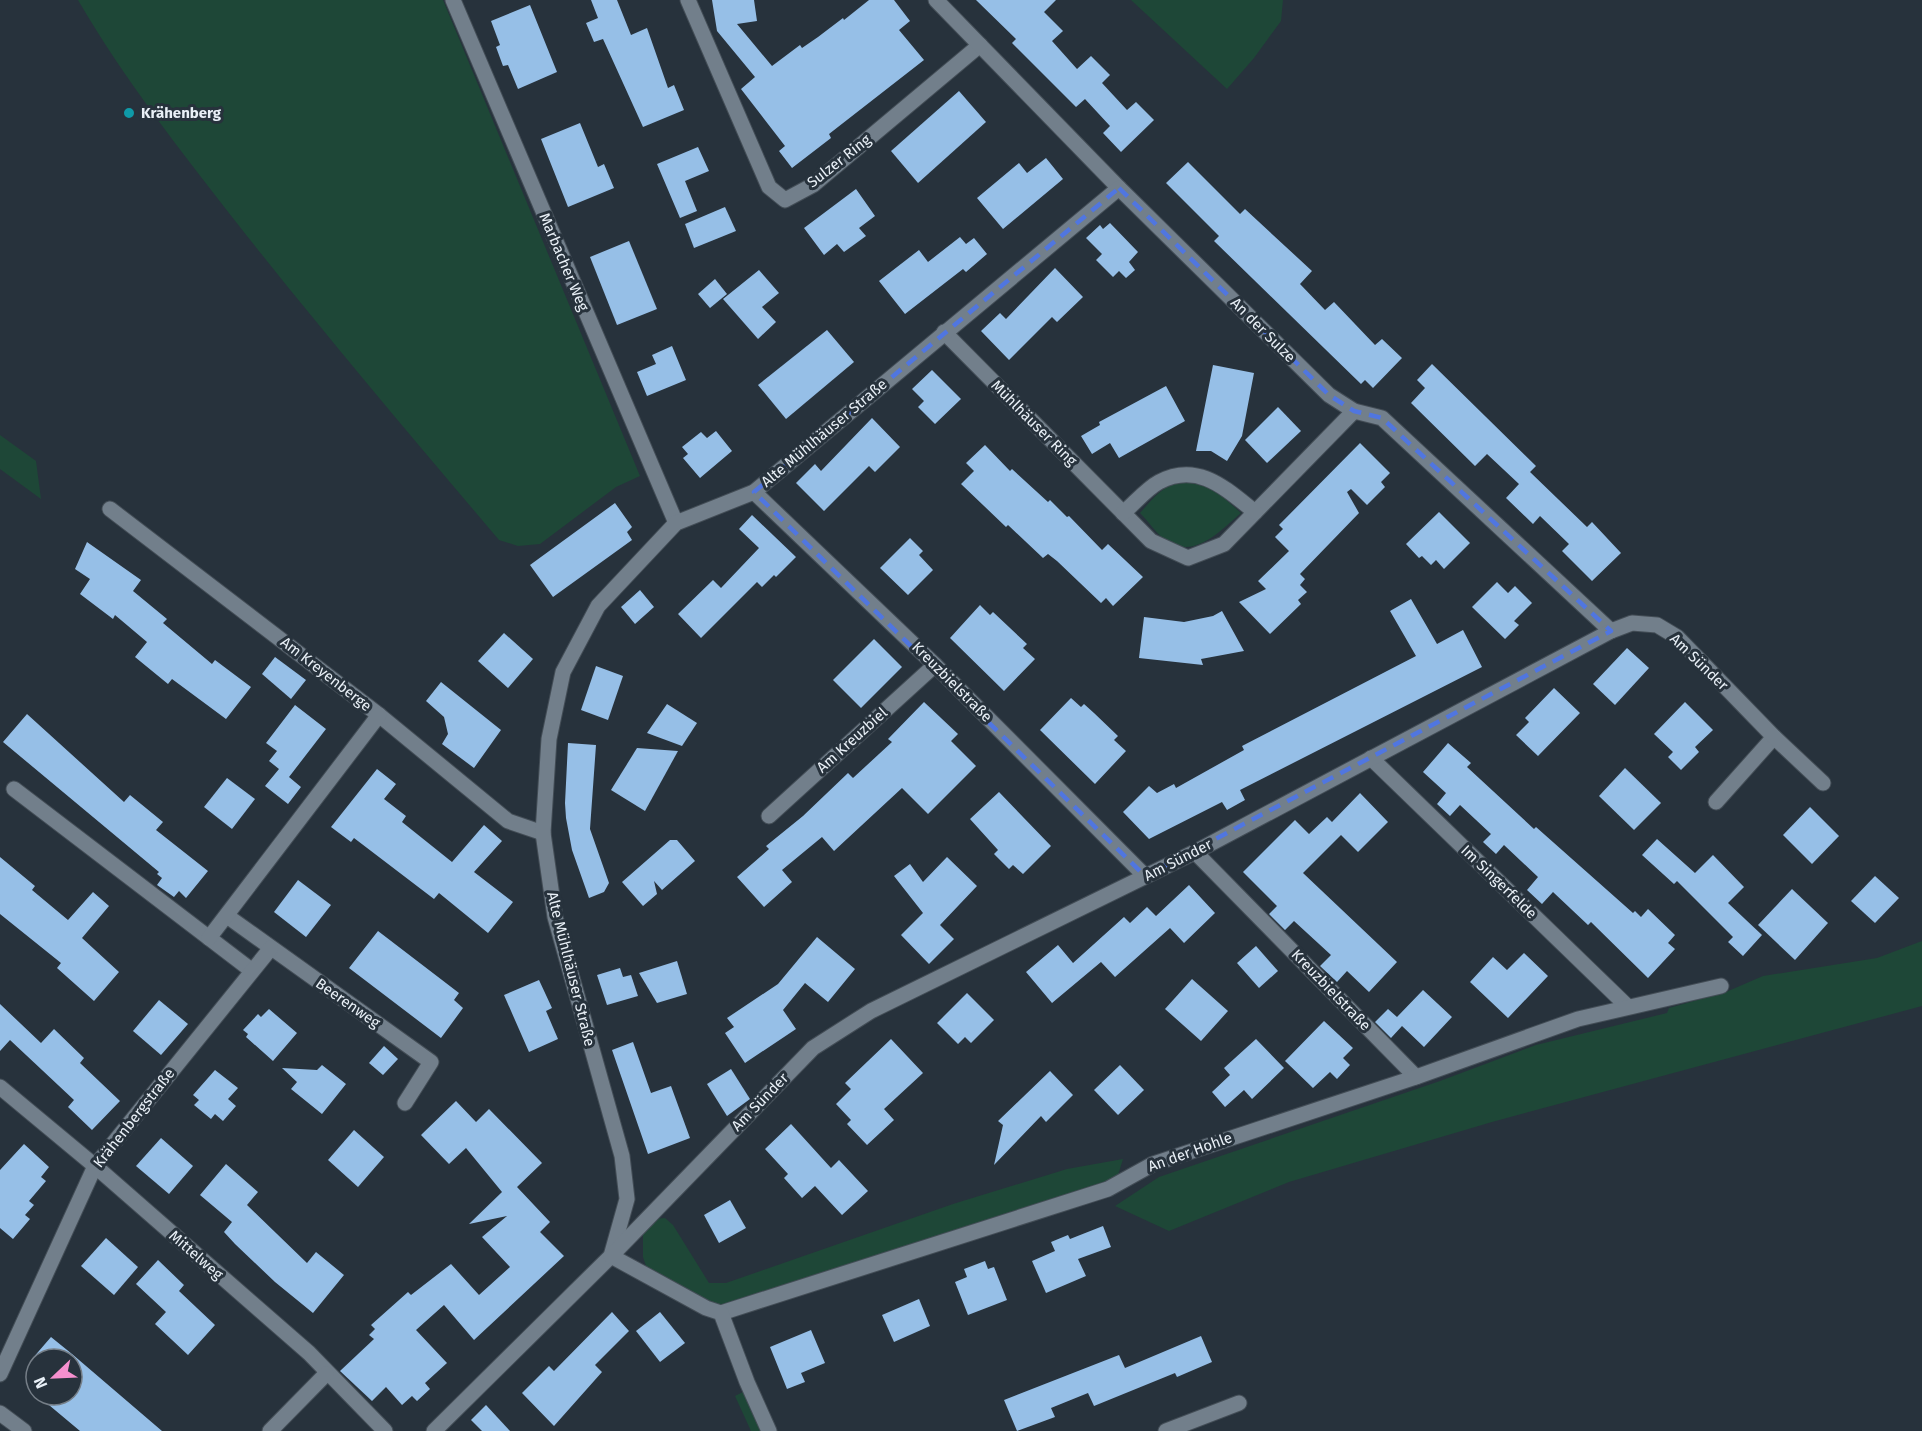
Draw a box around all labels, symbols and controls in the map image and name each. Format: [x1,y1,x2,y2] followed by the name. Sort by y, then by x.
[141,104,222,122] place label: Krähenberg
[122,106,136,120] marker: Krähenberg
[804,130,875,191] street label: Sulzer Ring
[535,210,593,314] street label: Marbacher Weg
[1227,294,1299,366] street label: An der Sulze
[757,375,891,491] street label: Alte Mühlhäuser Straße
[987,376,1081,470] street label: Mühlhäuser Ring
[1666,630,1732,694] street label: Am Sünder
[277,633,375,715] street label: Am Kreyenberge
[908,638,996,726] street label: Kreuzbielstraße
[813,703,891,776] street label: Am Kreuzbiel
[1141,835,1215,885] street label: Am Sünder
[1457,841,1541,923] street label: Im Singerfelde
[543,890,599,1048] street label: Alte Mühlhäuser Straße
[1288,946,1374,1034] street label: Kreuzbielstraße
[312,974,384,1032] street label: Beerenweg
[90,1065,178,1171] street label: Krähenbergstraße
[728,1069,792,1135] street label: Am Sünder
[1145,1128,1235,1176] street label: An der Hohle
[165,1227,227,1284] street label: Mittelweg
[24,1347,84,1407] north arrow
[30,1374,51,1391] text: N

